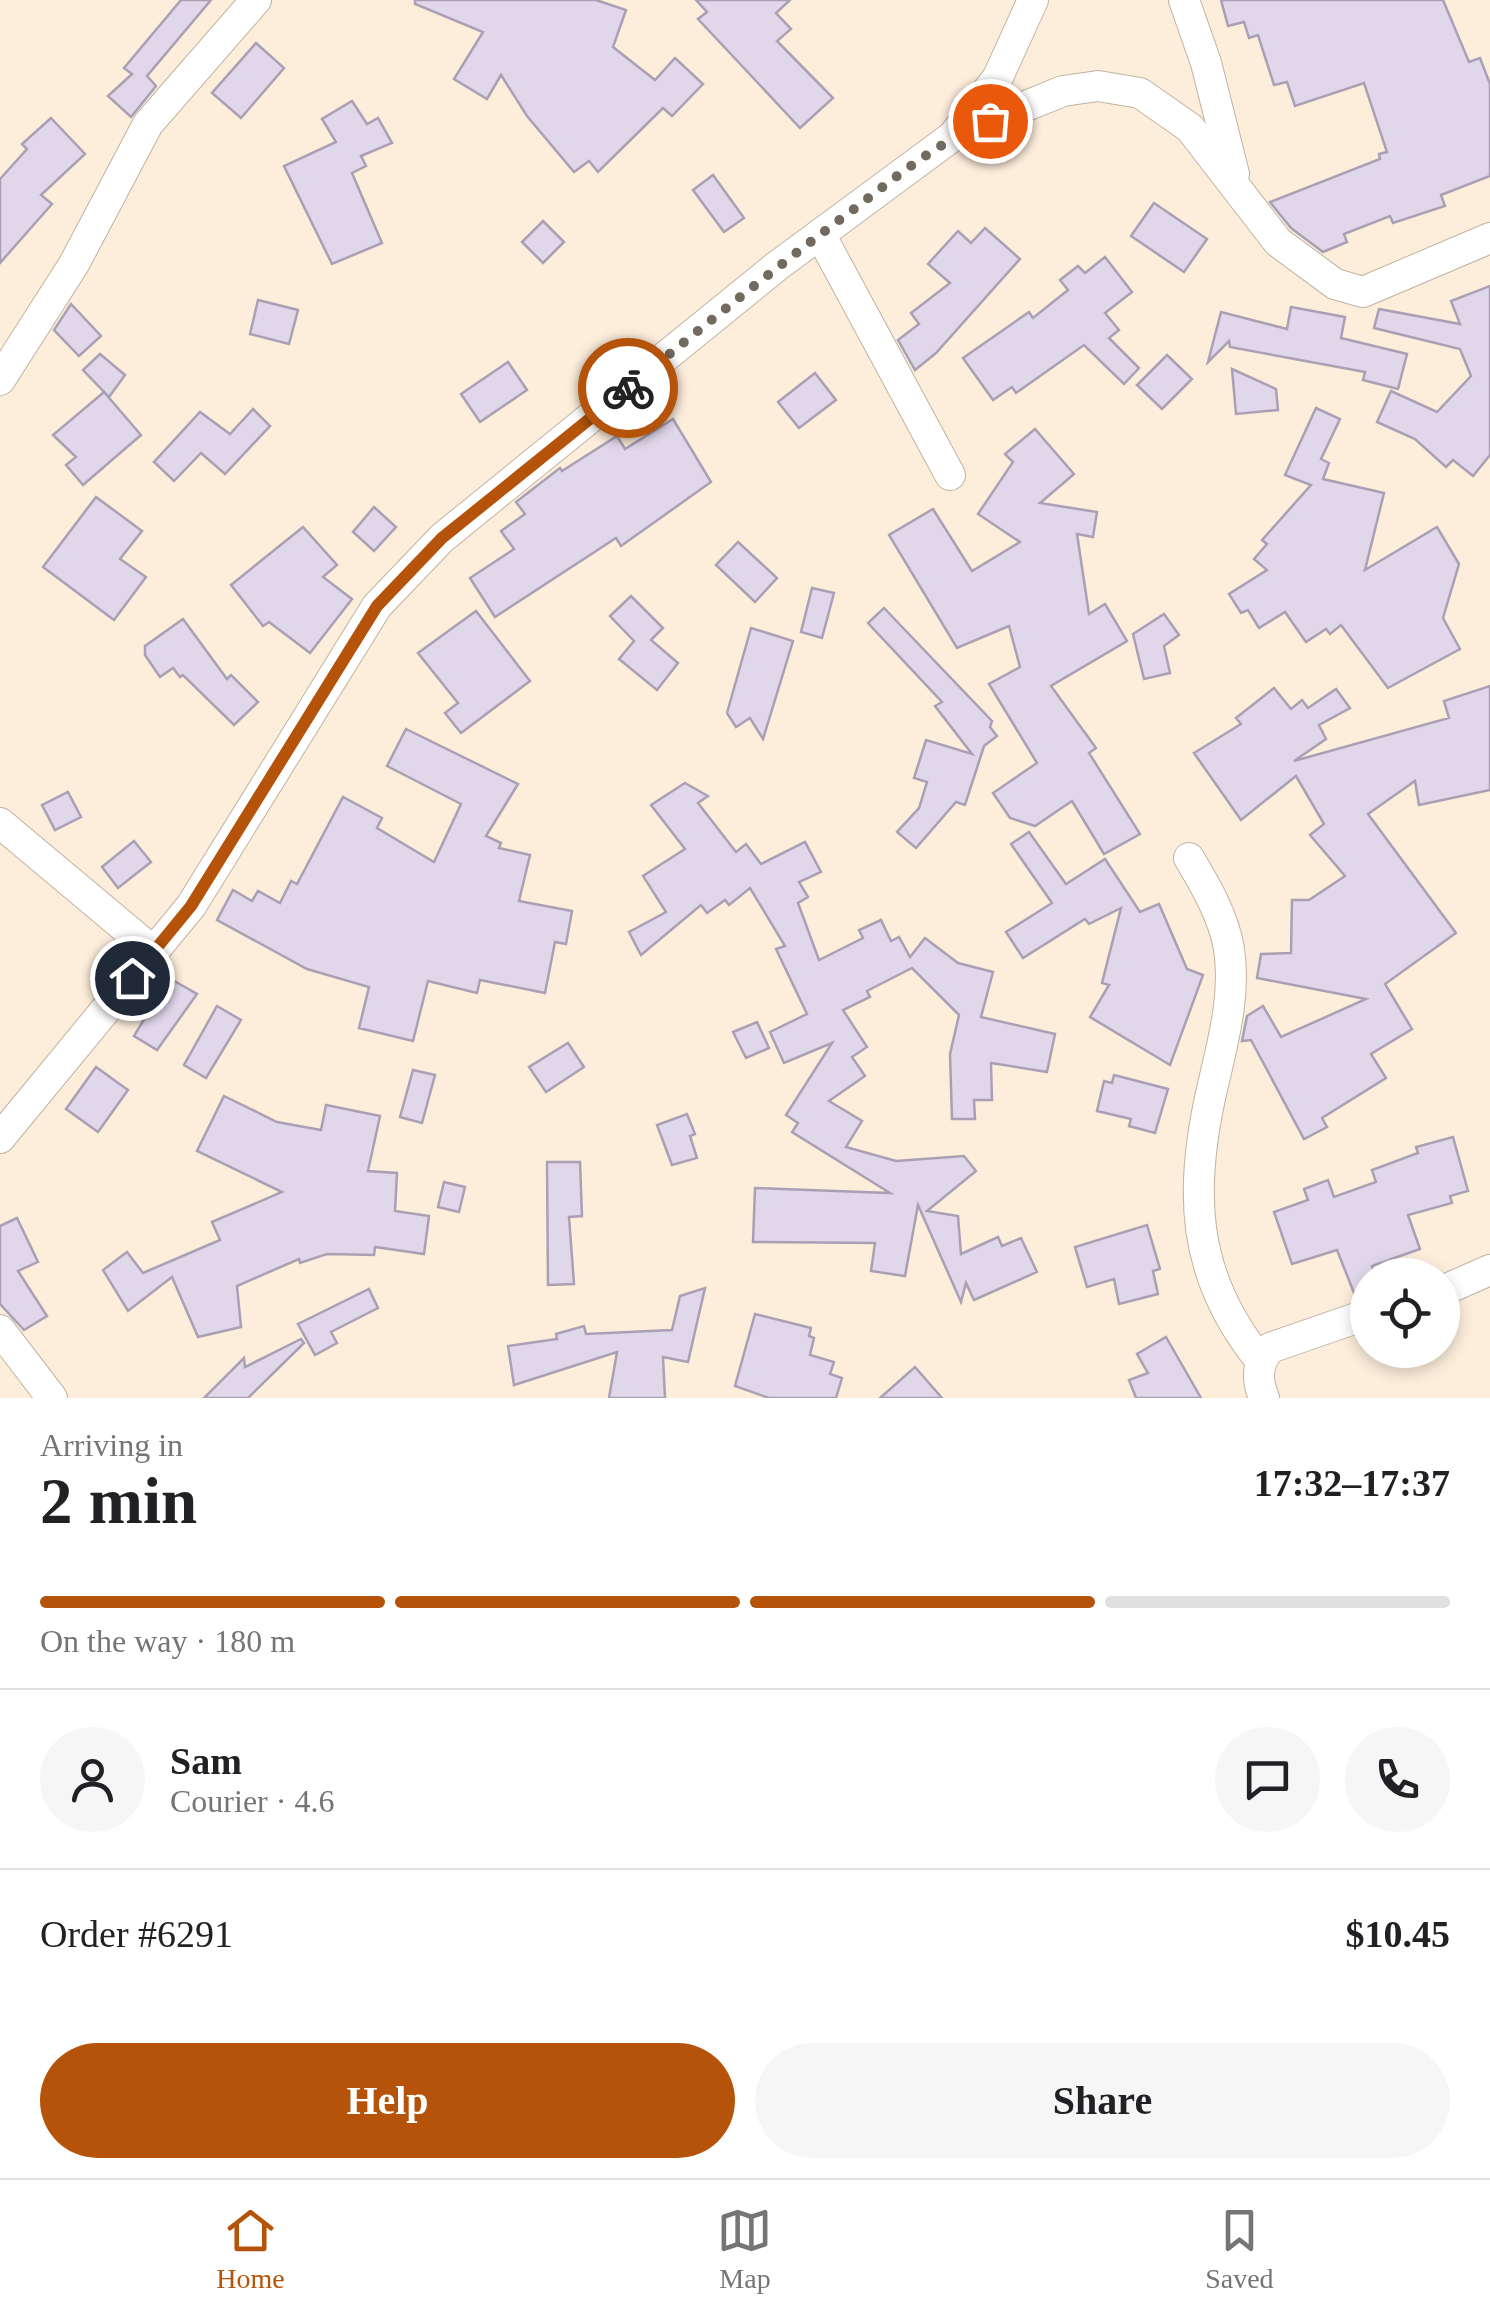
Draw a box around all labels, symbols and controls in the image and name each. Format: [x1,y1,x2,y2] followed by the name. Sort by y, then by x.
[948,79,1033,164] pin
[963,94,1018,149] icon: bag
[578,338,678,438] courier
[601,361,656,416] icon: bike
[90,936,175,1021] pin
[105,951,160,1006] icon: home
[1350,1258,1460,1368] map controls
[1350,1258,1460,1368] button: locate
[40,1427,183,1463] text: Arriving in
[1254,1462,1450,1504] text: 17:32–17:37
[40,1465,197,1537] text: 2 min
[40,1623,295,1659] text: On the way · 180 m
[40,1727,145,1832] button: person
[1215,1727,1320,1832] button: chat
[1345,1727,1450,1832] button: phone
[170,1740,242,1782] text: Sam
[170,1783,334,1819] text: Courier · 4.6
[40,1913,233,1955] text: Order #6291
[1346,1913,1450,1955] text: $10.45
[40,2043,735,2158] button: Help
[755,2043,1450,2158] button: Share
[216,2203,285,2295] tab: Home
[717,2203,772,2295] tab: Map
[1205,2203,1274,2295] tab: Saved

